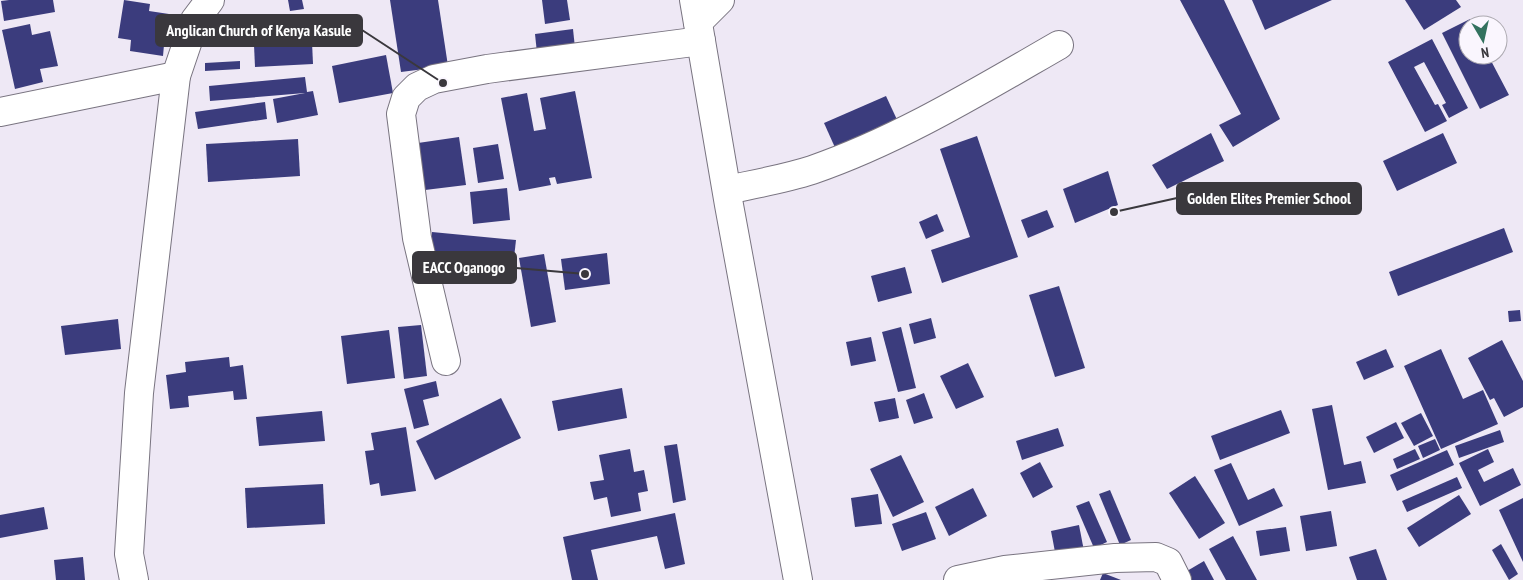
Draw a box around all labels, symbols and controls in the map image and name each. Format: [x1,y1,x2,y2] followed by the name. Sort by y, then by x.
[156,15,362,46] callout: Anglican Church of Kenya Kasule
[1458,15,1508,65] north arrow
[165,20,352,40] text: Anglican Church of Kenya Kasule
[1480,43,1490,62] text: N
[1177,183,1361,214] callout: Golden Elites Premier School
[1187,188,1351,208] text: Golden Elites Premier School
[413,252,516,283] callout: EACC Oganogo
[423,257,505,277] text: EACC Oganogo

